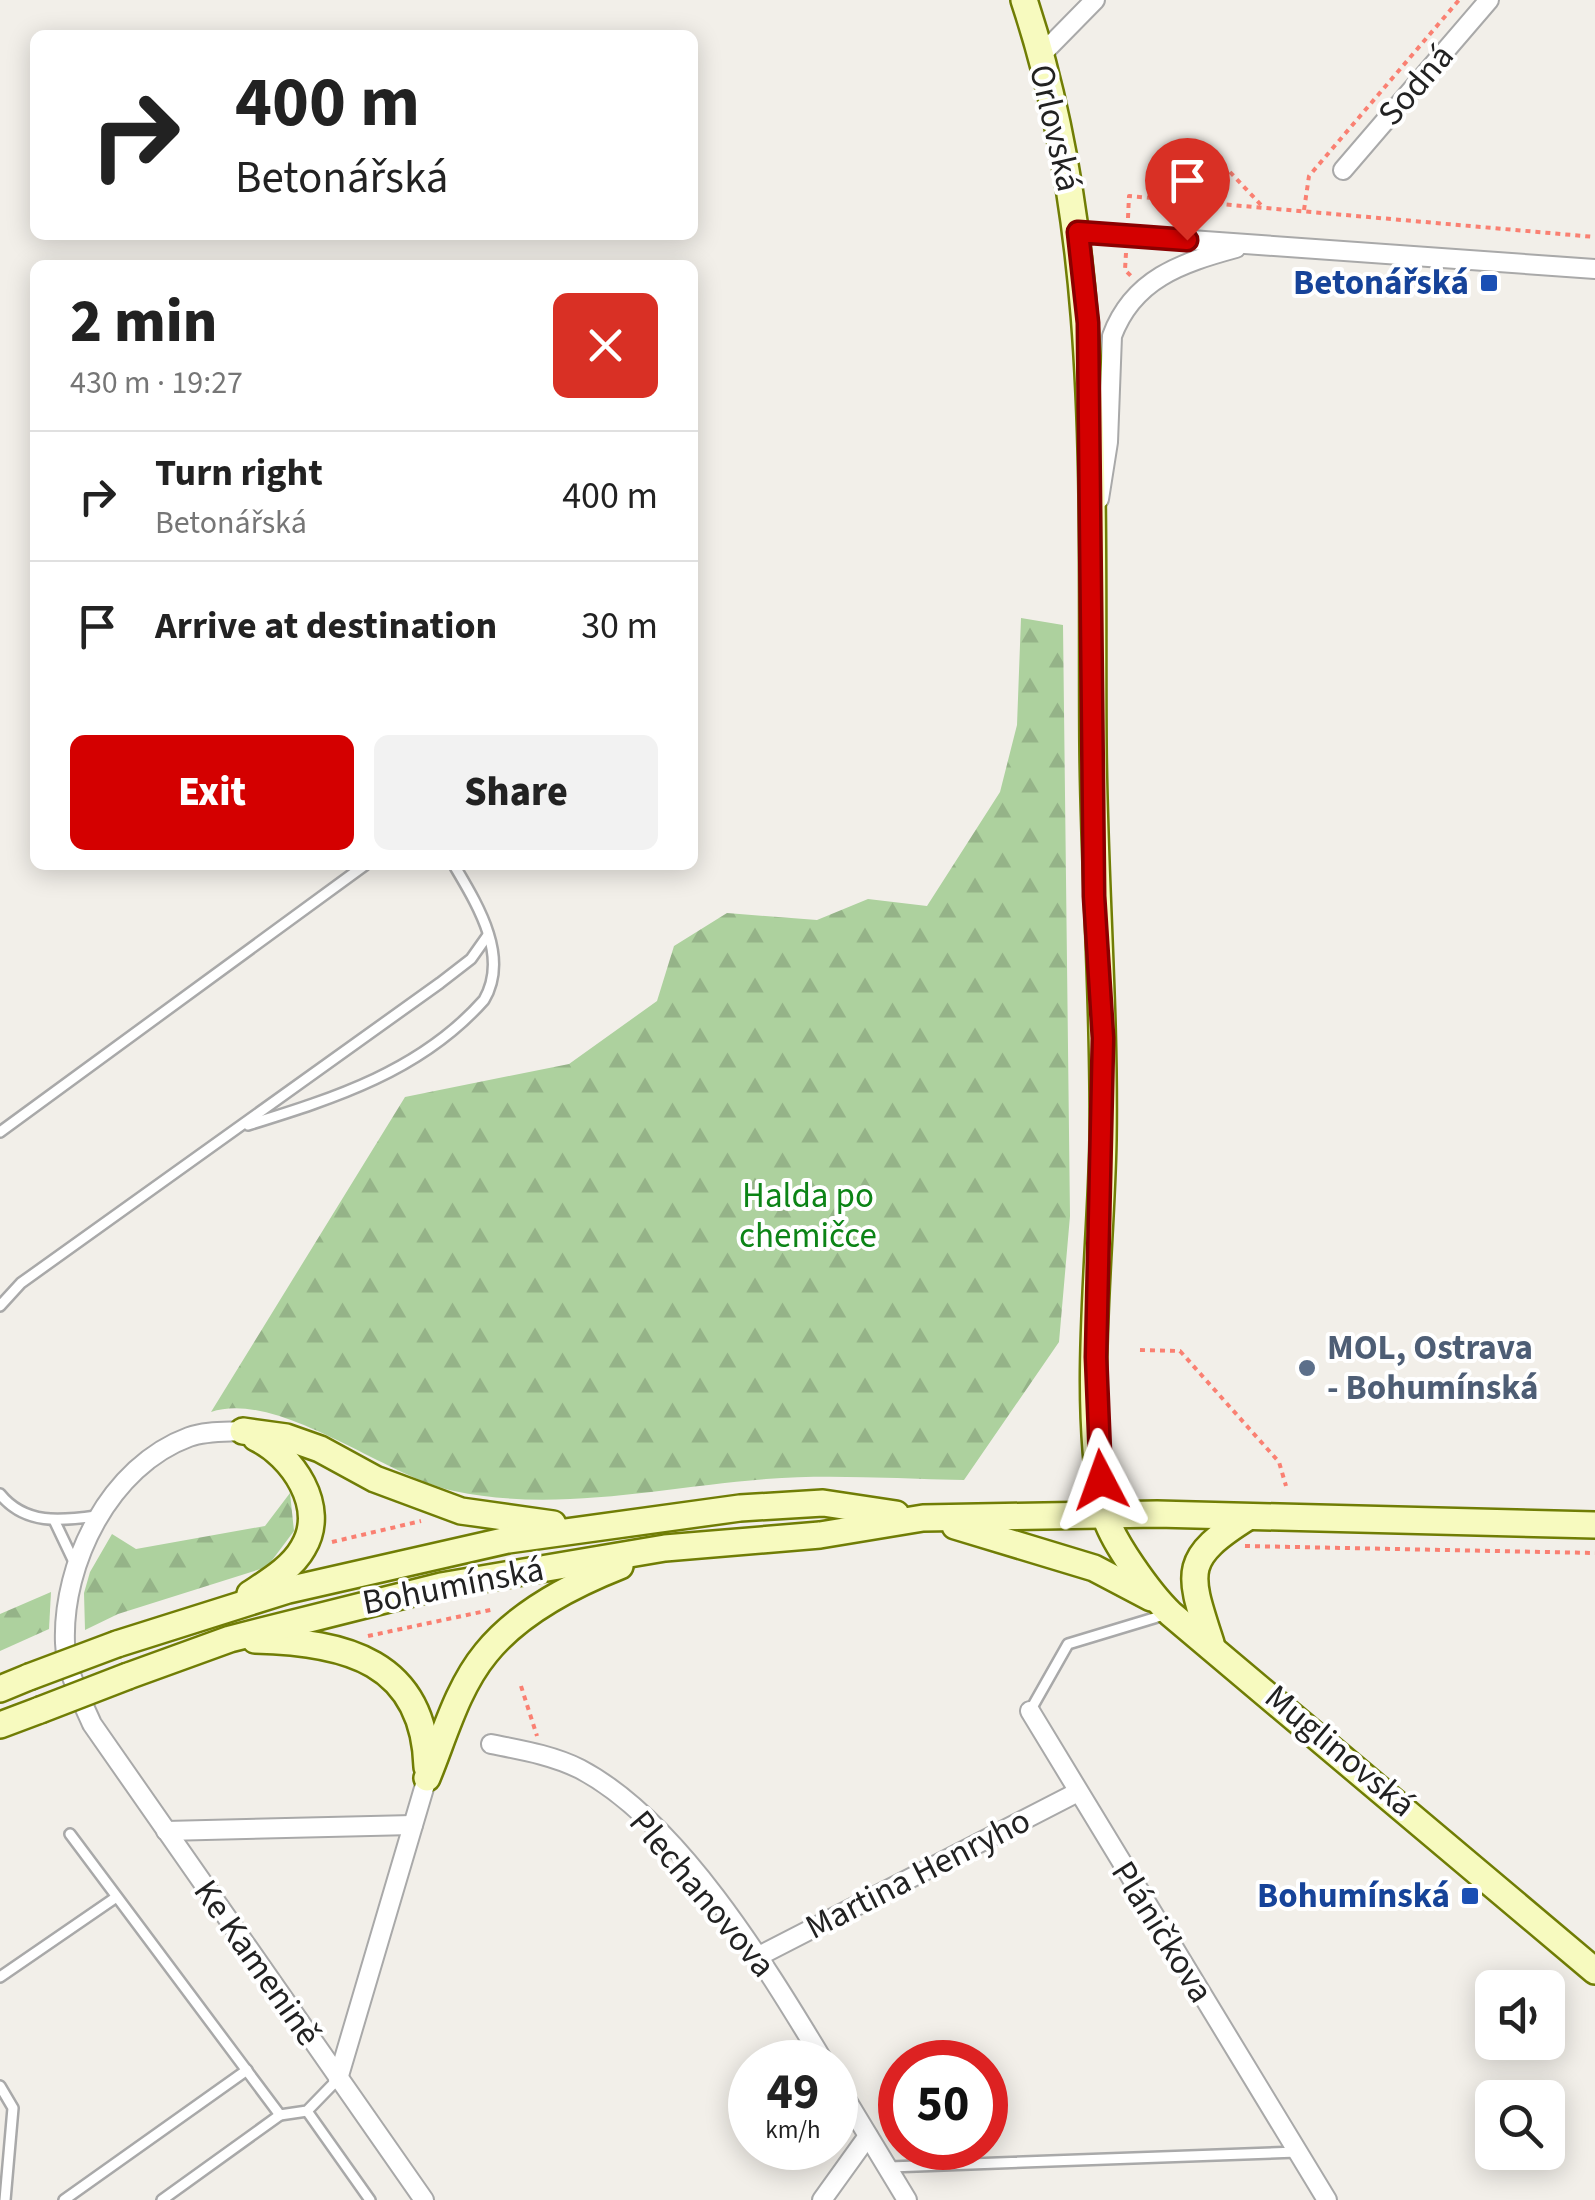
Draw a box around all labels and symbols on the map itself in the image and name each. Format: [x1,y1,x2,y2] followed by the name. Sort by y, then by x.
[1366,33,1466,137] street label: Sodná
[1016,60,1094,196] street label: Orlovská
[1145,138,1230,241] pin
[1293,258,1469,308] place label: Betonářská
[1478,272,1500,294] marker: Betonářská
[739,1171,877,1261] park label: Halda po chemičce
[1327,1323,1539,1413] place label: MOL, Ostrava - Bohumínská
[1296,1357,1318,1379] marker: MOL, Ostrava - Bohumínská
[1049,1428,1153,1532] position arrow
[358,1544,548,1628] street label: Bohumínská
[1254,1673,1426,1829] street label: Muglinovská
[797,1796,1039,1952] street label: Martina Henryho
[617,1799,787,1989] street label: Plechanovova
[1099,1851,1225,2013] street label: Pláničkova
[181,1870,333,2056] street label: Ke Kamenině
[1257,1871,1450,1921] place label: Bohumínská
[1459,1885,1481,1907] marker: Bohumínská
[878,2040,1008,2170] speed limit sign: 50

